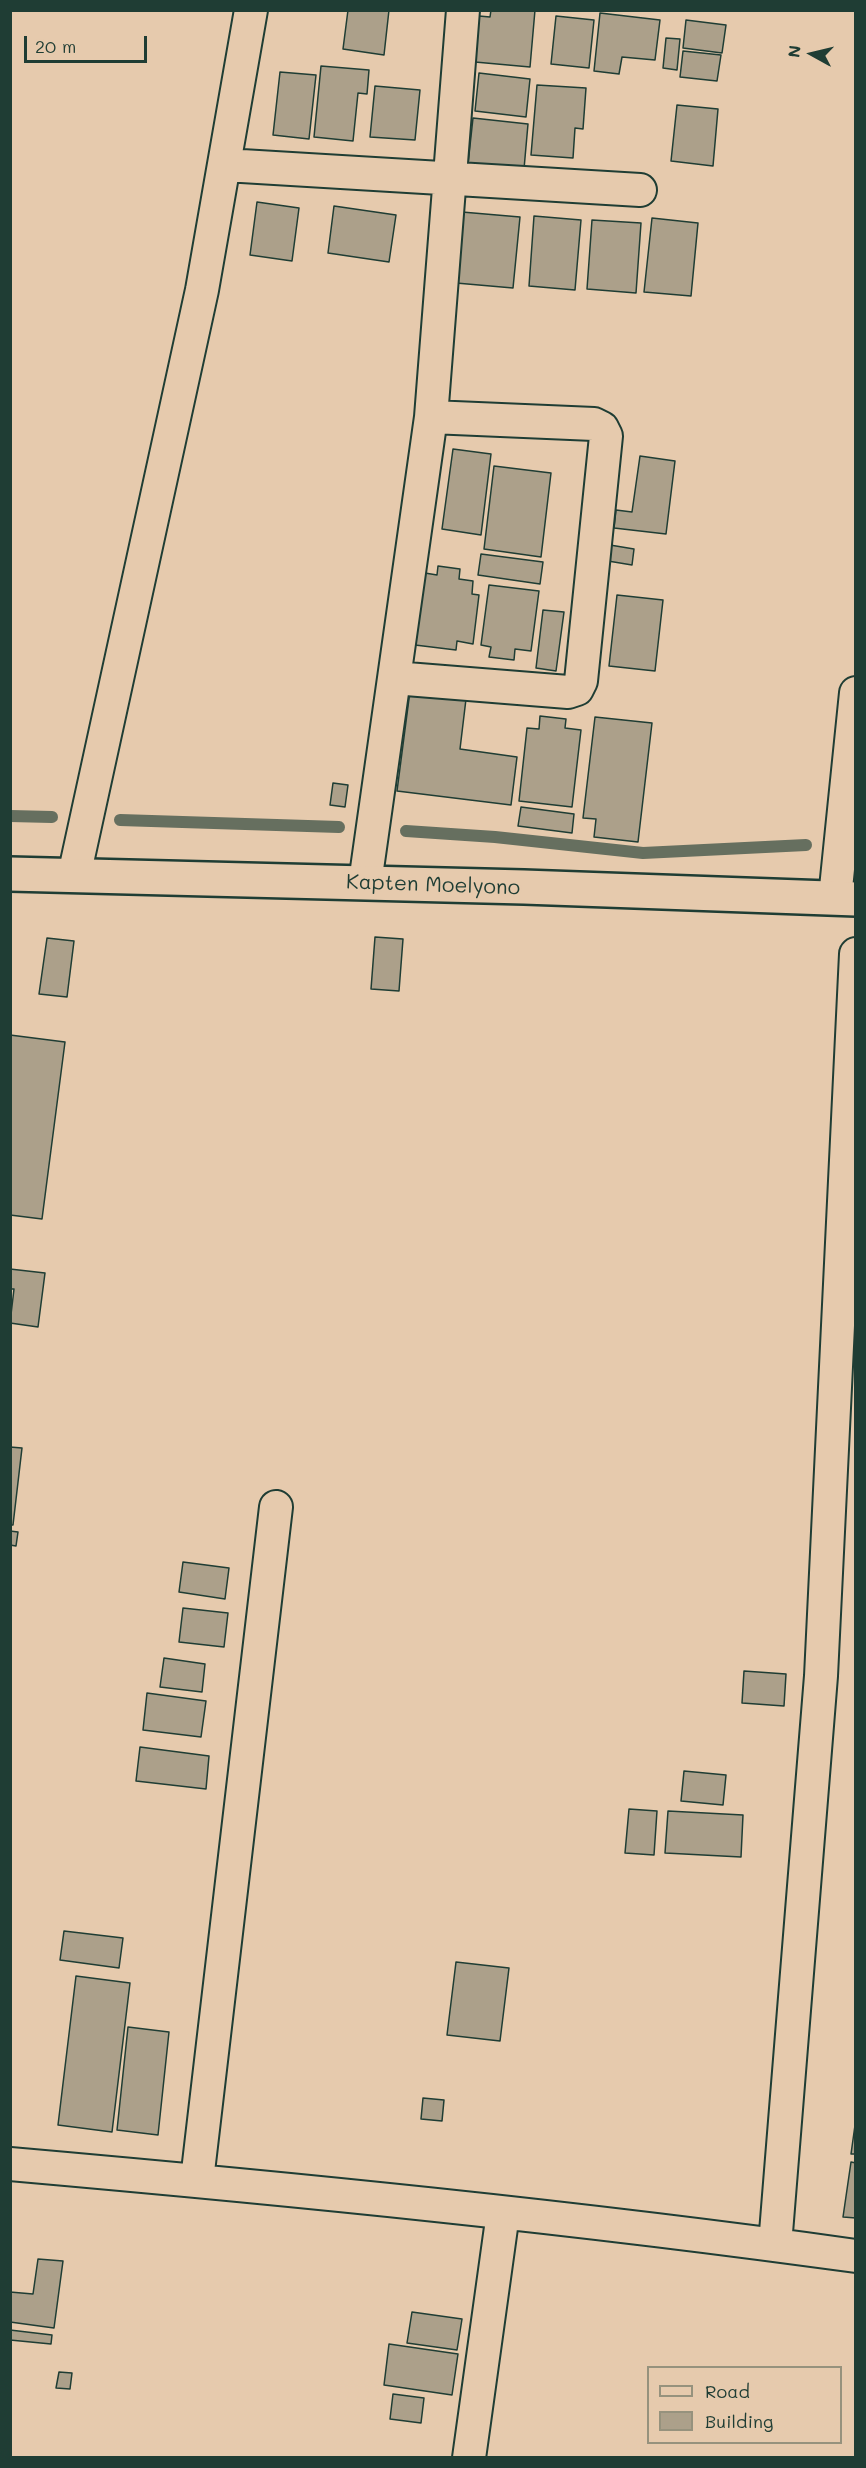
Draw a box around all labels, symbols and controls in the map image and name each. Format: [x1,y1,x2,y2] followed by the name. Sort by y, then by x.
[27,24,150,62] scale bar
[782,24,842,84] north arrow
[35,34,76,58] text: 20 m
[782,44,805,59] text: N
[345,869,521,901] street label: Kapten Moelyono
[647,2366,842,2444] legend
[705,2379,750,2403] text: Road
[705,2409,773,2433] text: Building

